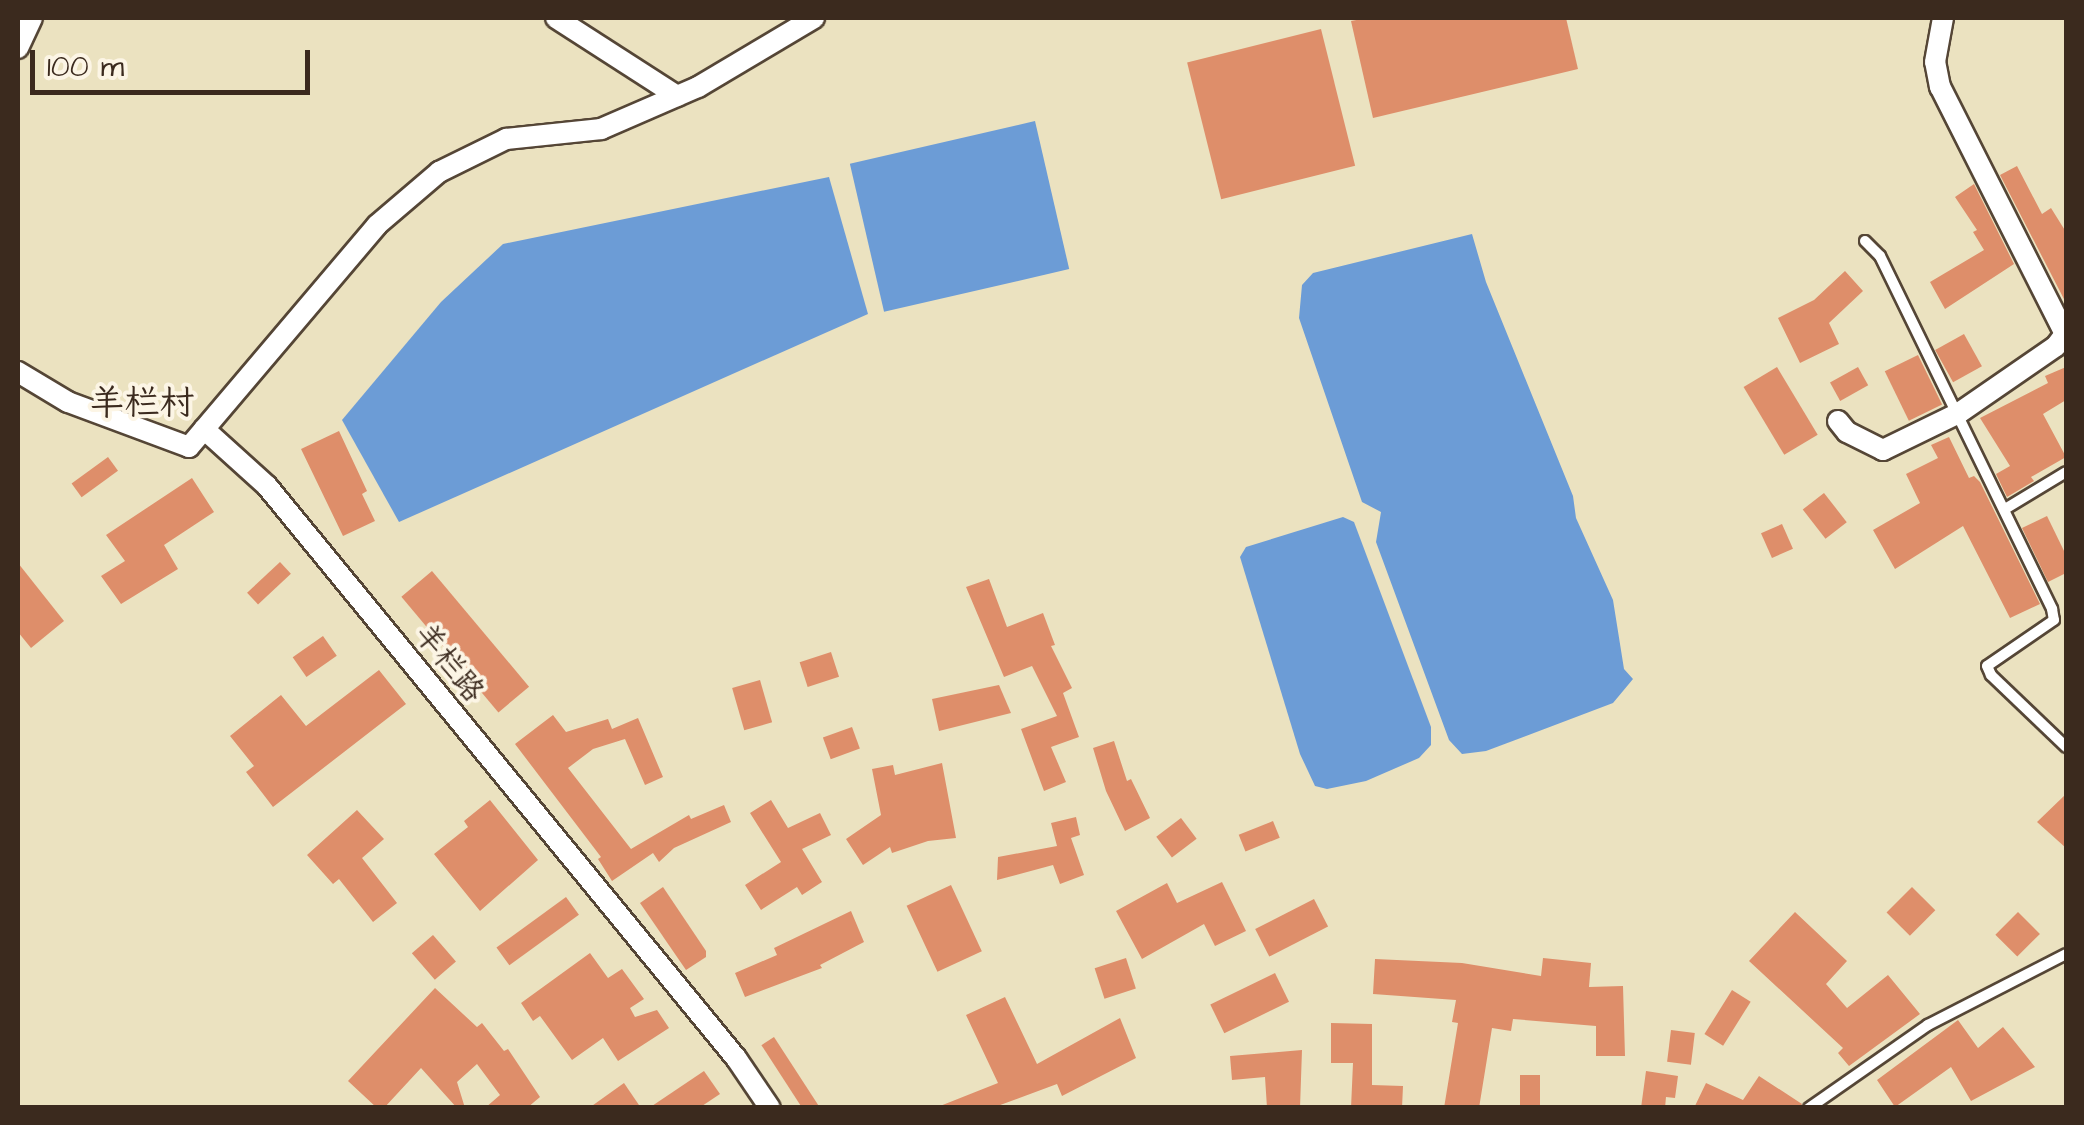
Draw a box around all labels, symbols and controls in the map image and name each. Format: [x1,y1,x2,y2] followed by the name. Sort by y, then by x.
[35,30,315,92] scale bar
[47,46,124,88] text: 100 m
[90,383,194,425] district label: 羊栏村
[407,617,491,709] street label: 羊栏路

